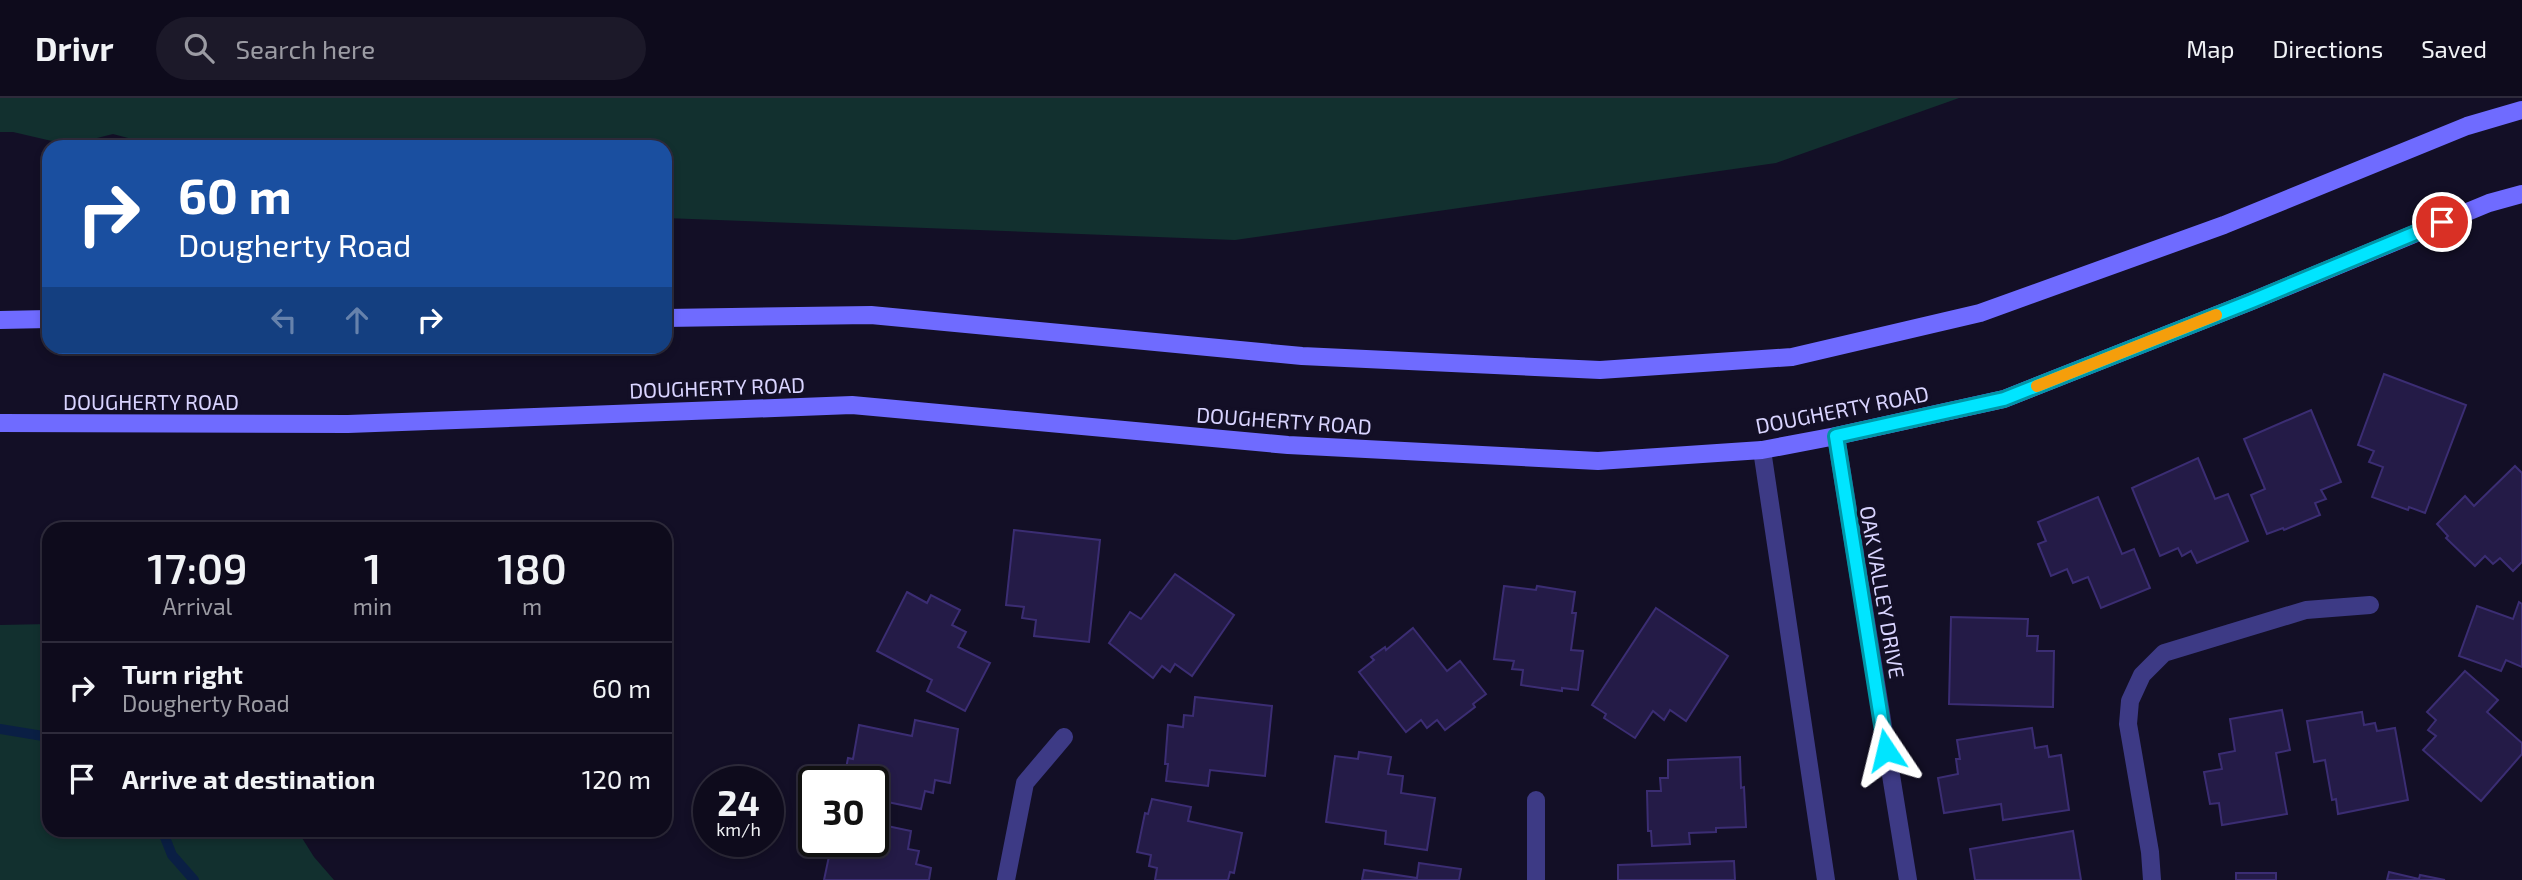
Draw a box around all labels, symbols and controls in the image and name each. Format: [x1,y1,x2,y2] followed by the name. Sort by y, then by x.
[156,17,646,80] search box
[35,28,114,68] text: Drivr
[180,29,218,67] icon: search
[236,33,375,64] text: Search here
[2186,34,2234,63] text: Map
[2272,34,2383,63] text: Directions
[2421,34,2487,63] text: Saved
[178,165,292,224] text: 60 m
[63,168,154,259] icon: right
[2412,192,2472,252] pin
[2423,203,2461,241] icon: arrive
[178,225,411,263] text: Dougherty Road
[265,301,303,339] icon: left
[338,301,376,339] icon: ahead
[411,301,449,339] icon: right
[629,371,805,403] street label: DOUGHERTY ROAD
[1753,380,1931,438] street label: DOUGHERTY ROAD
[63,389,239,414] street label: DOUGHERTY ROAD
[1195,401,1373,439] street label: DOUGHERTY ROAD
[1856,504,1910,680] street label: OAK VALLEY DRIVE
[147,542,248,592] text: 17:09
[364,542,381,592] text: 1
[497,542,567,592] text: 180
[162,592,232,620] text: Arrival
[353,592,392,620] text: min
[522,592,542,620] text: m
[122,658,243,689] text: Turn right
[63,669,101,707] icon: right
[592,672,651,703] text: 60 m
[122,689,290,717] text: Dougherty Road
[1849,713,1923,787] position arrow
[63,760,101,798] icon: arrive
[122,763,375,794] text: Arrive at destination
[582,763,651,794] text: 120 m
[798,766,889,857] speed limit sign: 30
[717,781,760,823] text: 24
[716,818,761,840] text: km/h

